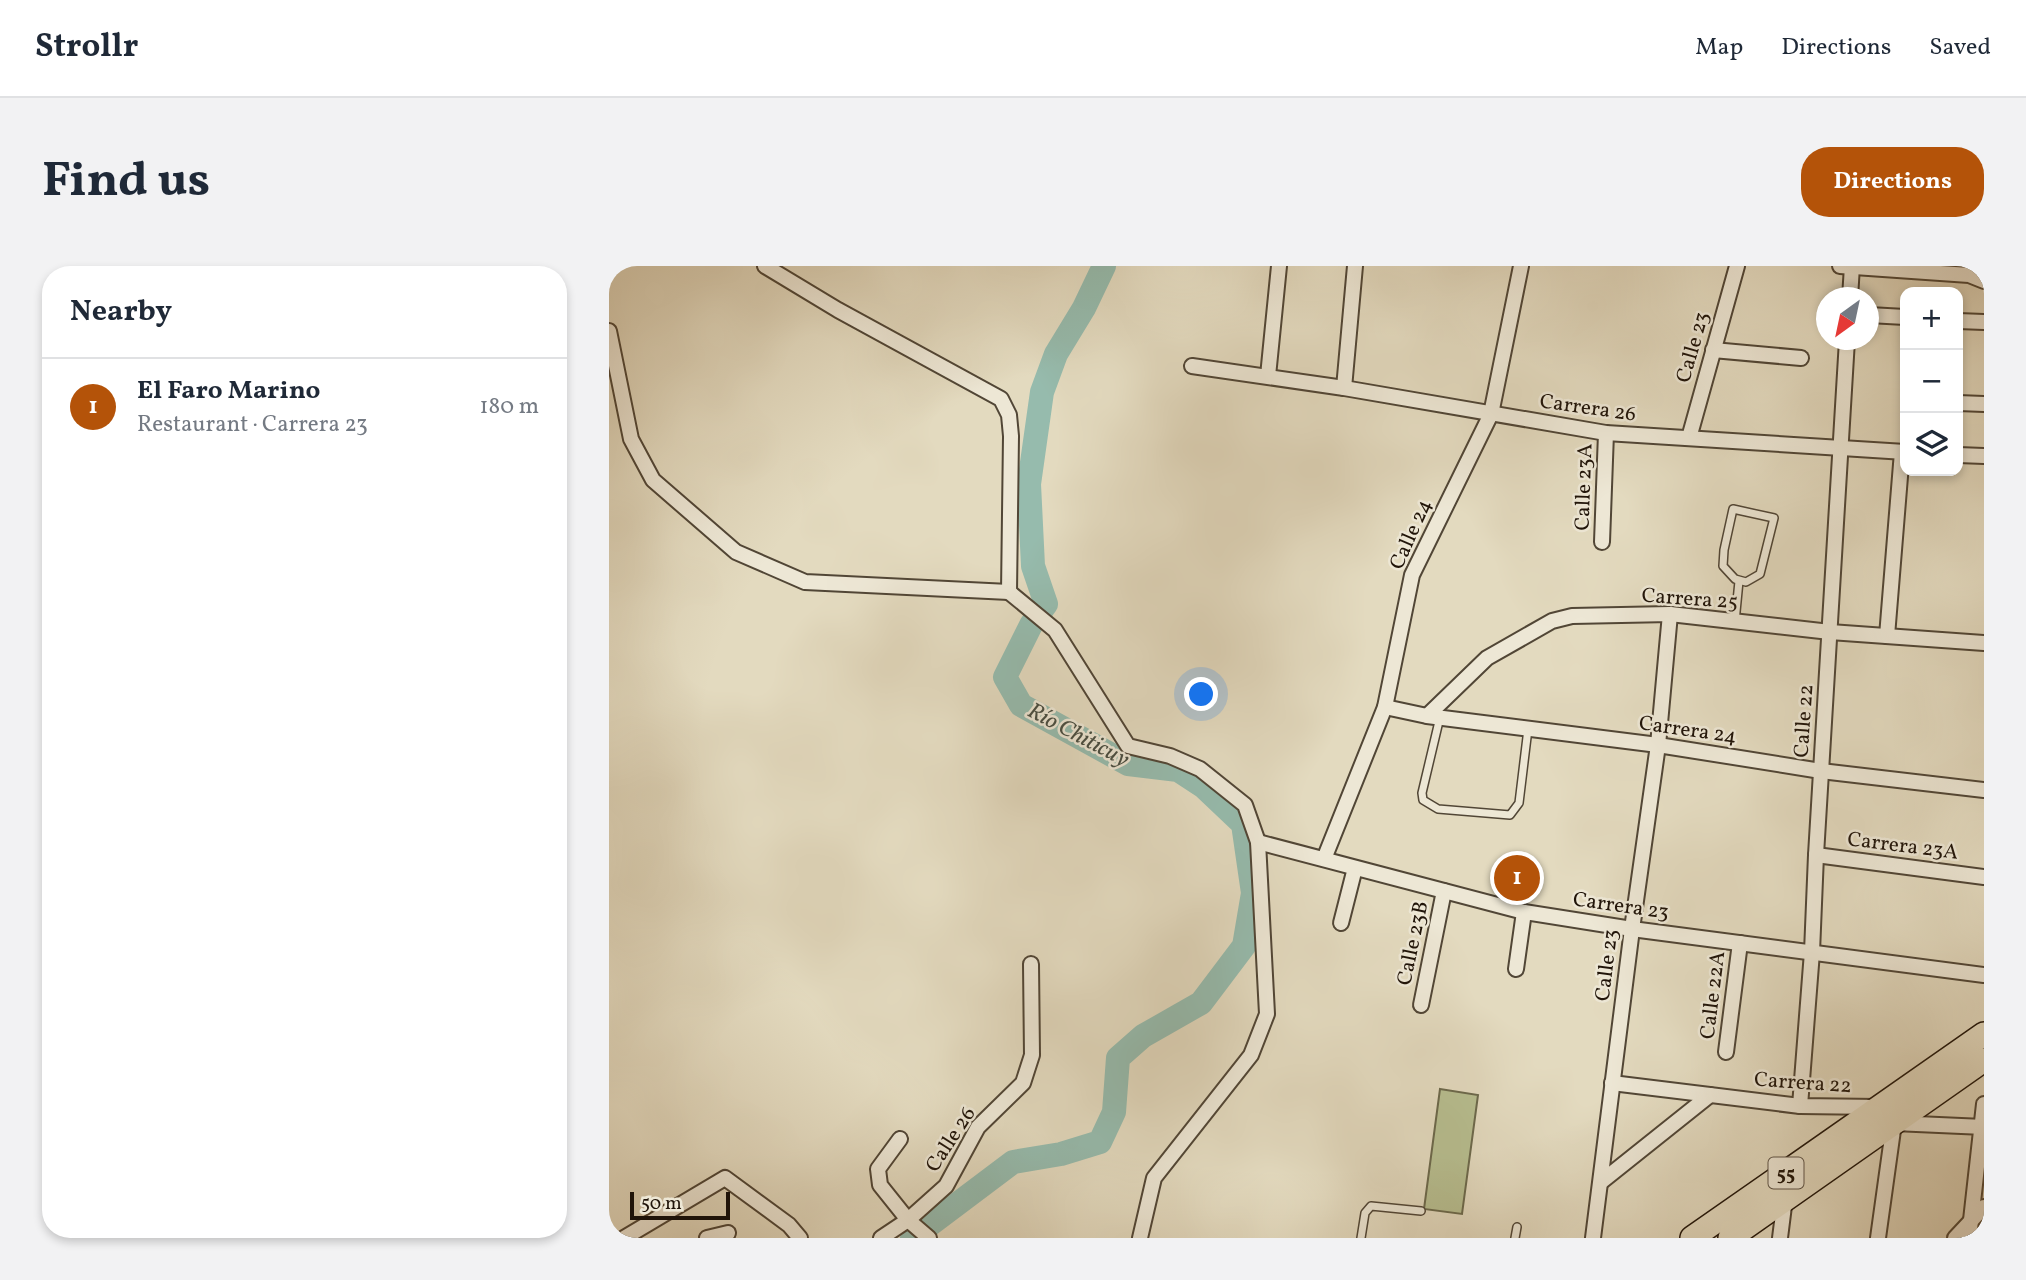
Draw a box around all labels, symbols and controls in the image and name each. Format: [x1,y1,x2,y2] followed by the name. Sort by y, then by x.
[35,25,138,71] text: Strollr
[1695,31,1743,65] text: Map
[1781,31,1891,65] text: Directions
[1929,31,1991,65] text: Saved
[1801,147,1984,217] button: Directions
[42,148,210,217] text: Find us
[1816,287,1879,350] north arrow
[1900,287,1963,476] map controls
[1900,287,1963,350] button: +
[70,291,172,333] text: Nearby
[1670,309,1717,386] street label: Calle 23
[1900,350,1963,413] button: −
[137,373,320,409] text: El Faro Marino
[1538,387,1638,430] street label: Carrera 26
[88,391,98,423] text: 1
[480,391,539,423] text: 180 m
[137,409,368,441] text: Restaurant · Carrera 23
[1900,413,1963,476] button: layers
[1568,443,1601,531] street label: Calle 23A
[1383,495,1440,574] street label: Calle 24
[1641,582,1739,617] street label: Carrera 25
[1184,677,1218,711] your location
[1787,683,1822,759] street label: Calle 22
[1021,696,1135,776] water label: Río Chiticuy
[1637,709,1739,752] street label: Carrera 24
[1846,825,1960,868] street label: Carrera 23A
[1494,852,1540,904] pin: 1
[1571,885,1671,928] street label: Carrera 23
[1390,899,1437,988] street label: Calle 23B
[1589,928,1626,1003] street label: Calle 23
[1694,949,1733,1041] street label: Calle 22A
[1753,1066,1853,1101] street label: Carrera 22
[919,1101,983,1178] street label: Calle 26
[1769,1158,1803,1189] road number: 55
[630,1189,730,1221] scale bar
[641,1191,682,1217] text: 50 m

